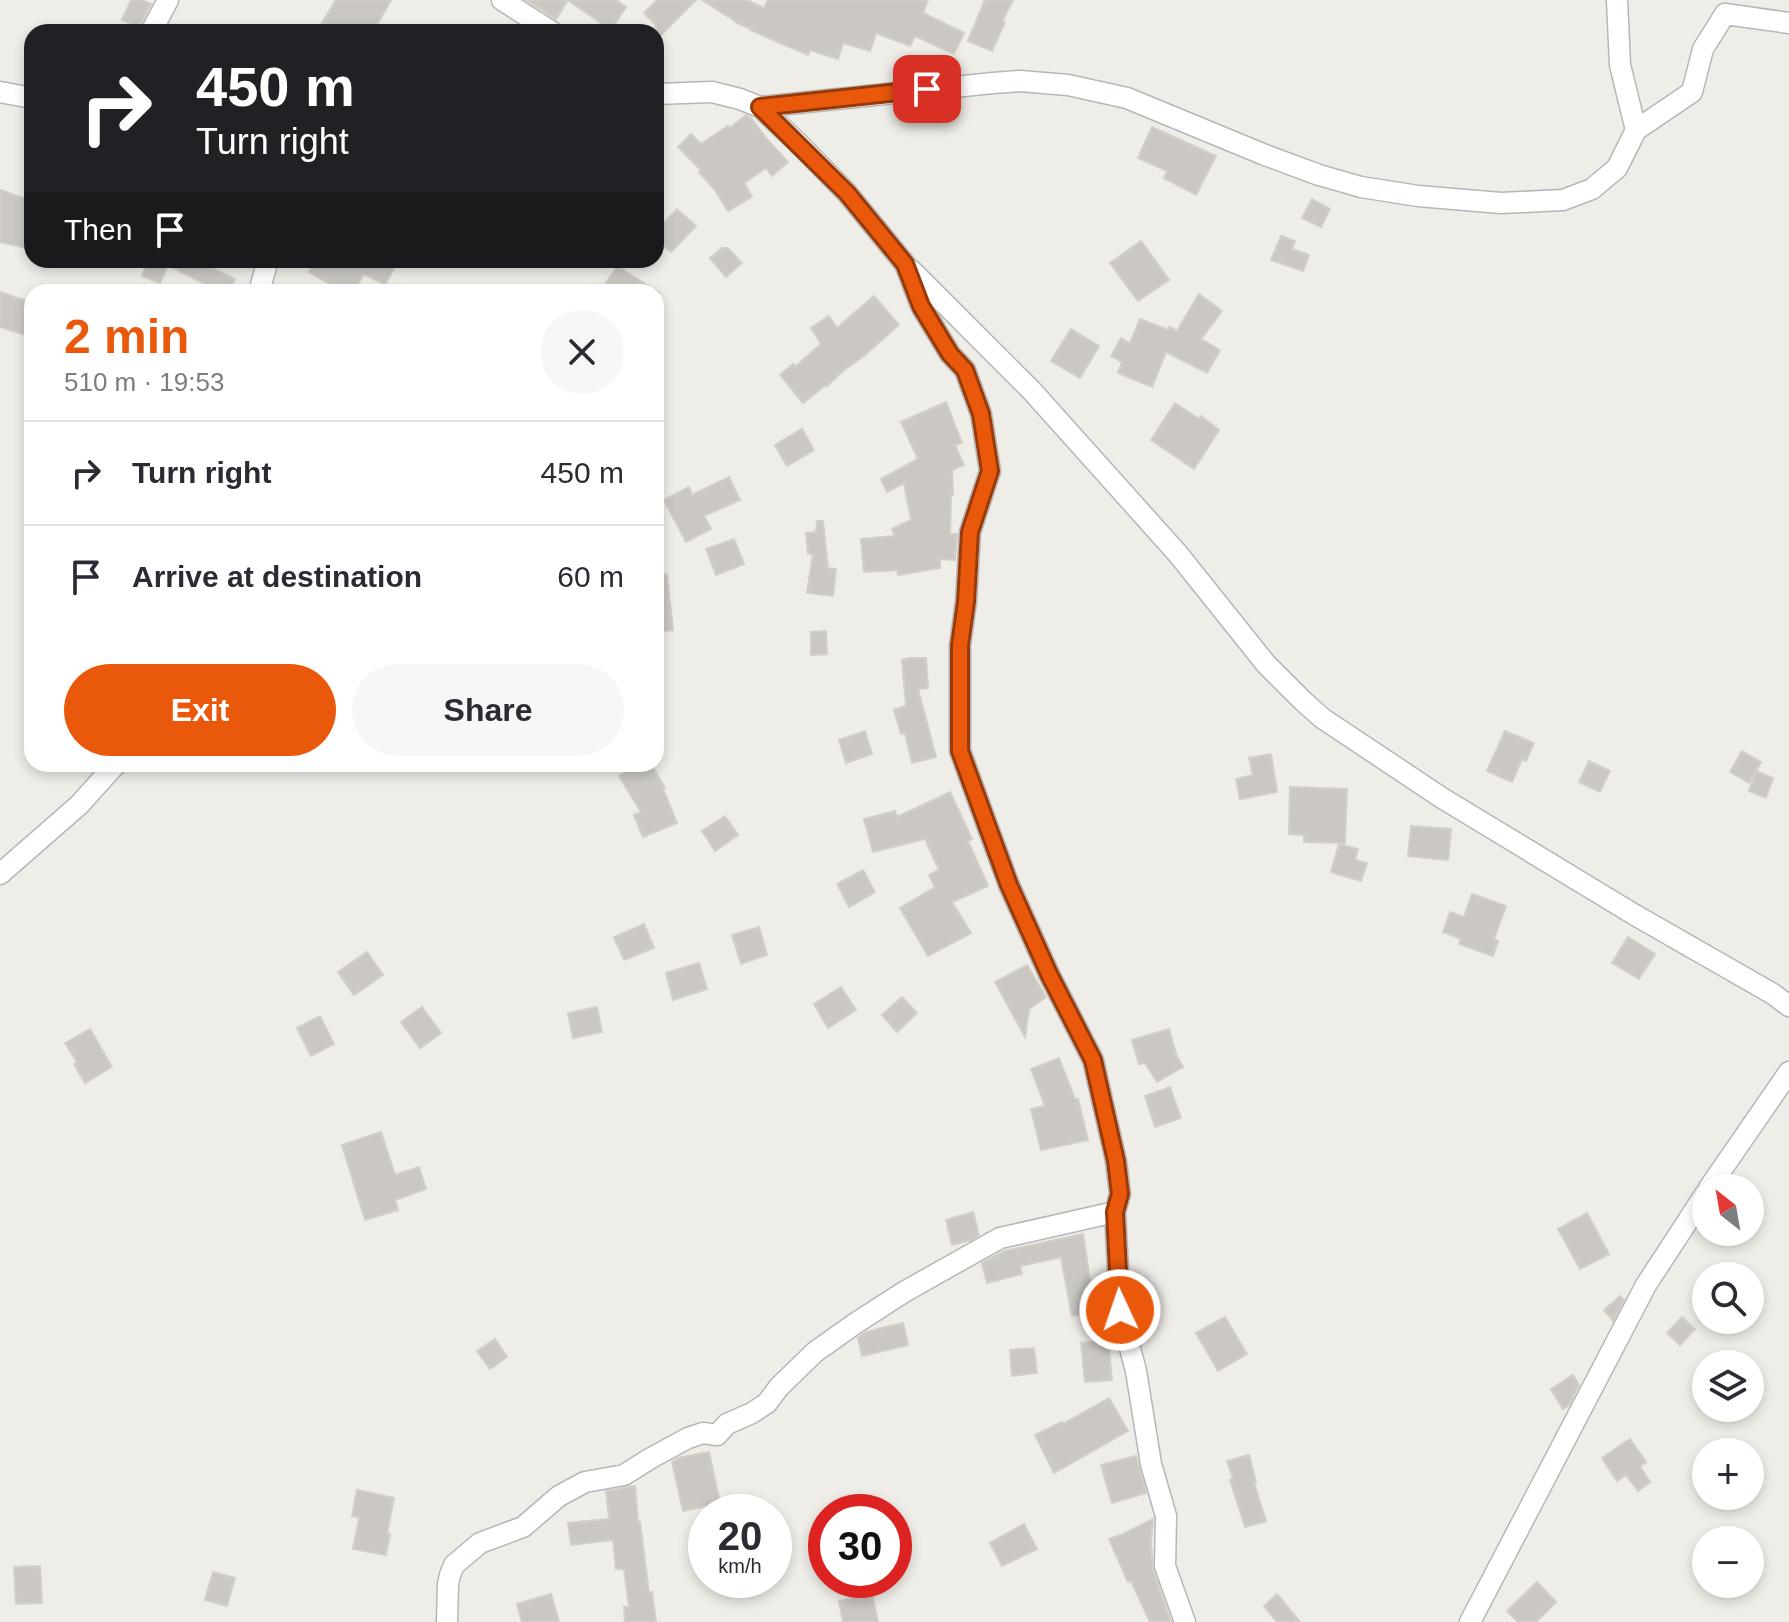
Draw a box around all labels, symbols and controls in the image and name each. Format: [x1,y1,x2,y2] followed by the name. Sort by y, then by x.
[196,55,355,118] text: 450 m
[893,55,961,123] pin
[64,56,168,160] icon: right
[905,67,949,111] icon: arrive
[196,121,349,162] text: Turn right
[148,208,192,252] icon: arrive
[64,213,132,246] text: Then
[64,310,189,363] text: 2 min
[540,310,624,394] button: close
[64,367,224,397] text: 510 m · 19:53
[64,451,108,495] icon: right
[132,456,271,489] text: Turn right
[541,456,624,489] text: 450 m
[64,555,108,599] icon: arrive
[132,560,422,593] text: Arrive at destination
[557,560,624,593] text: 60 m
[64,664,336,756] button: Exit
[352,664,624,756] button: Share
[1692,1174,1764,1246] north arrow
[1692,1174,1764,1598] map controls
[1692,1262,1764,1334] button: search
[1078,1268,1162,1352] position arrow
[1692,1350,1764,1422] button: layers
[1692,1438,1764,1510] button: +
[808,1494,912,1598] speed limit sign: 30
[718,1514,762,1558] text: 20
[1692,1526,1764,1598] button: −
[718,1555,762,1577] text: km/h

